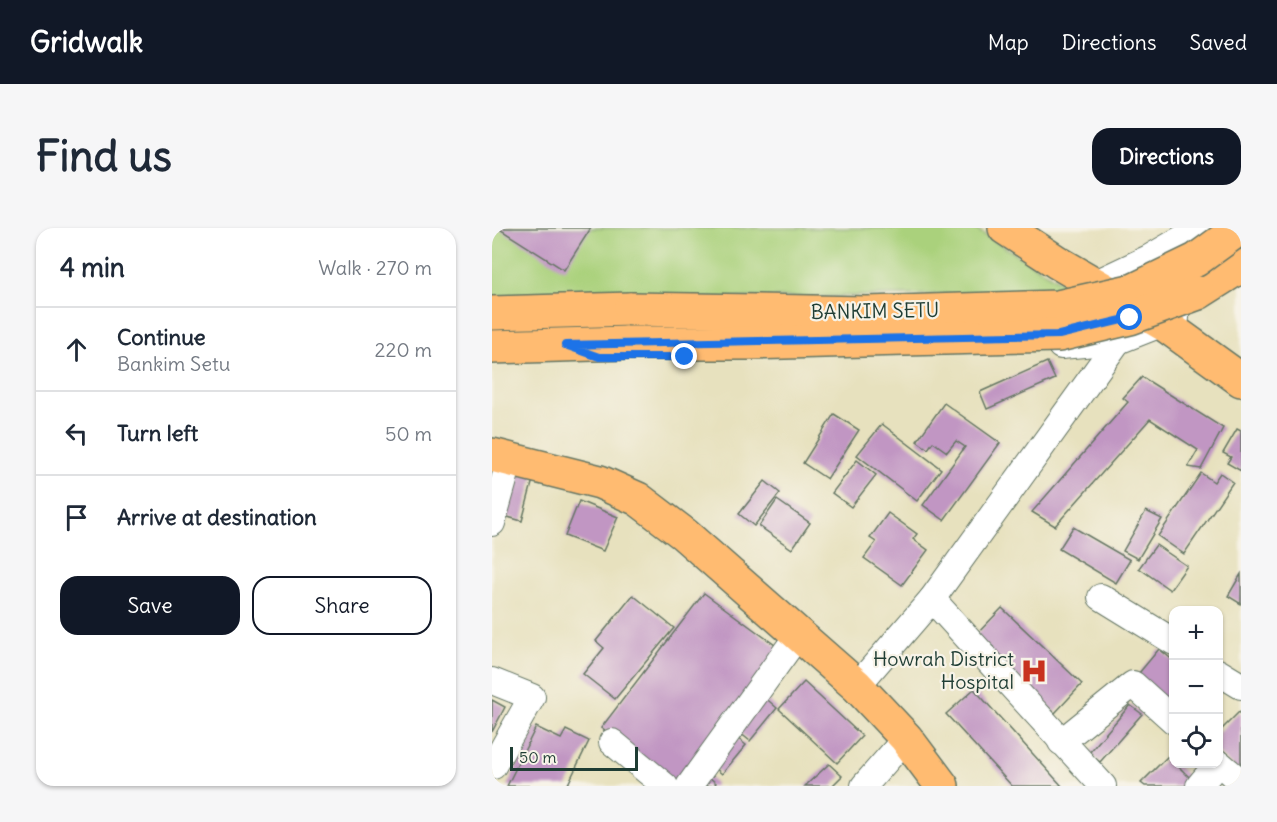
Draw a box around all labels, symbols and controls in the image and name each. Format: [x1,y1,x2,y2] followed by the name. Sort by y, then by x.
[30,24,143,60] text: Gridwalk
[988,29,1029,56] text: Map
[1062,29,1156,56] text: Directions
[1189,29,1247,56] text: Saved
[1092,128,1241,185] button: Directions
[36,130,172,182] text: Find us
[60,251,125,284] text: 4 min
[318,255,432,280] text: Walk · 270 m
[810,297,940,324] street label: BANKIM SETU
[1116,304,1142,330] route start
[117,323,206,351] text: Continue
[60,333,93,366] icon: ahead
[375,337,432,362] text: 220 m
[671,343,697,369] route end
[117,351,230,376] text: Bankim Setu
[60,417,93,450] icon: left
[117,419,198,447] text: Turn left
[385,421,432,446] text: 50 m
[60,501,93,534] icon: arrive
[117,503,317,531] text: Arrive at destination
[60,576,240,635] button: Save
[252,576,432,635] button: Share
[1169,606,1223,768] map controls
[1169,606,1223,660] button: +
[873,646,1014,694] place label: Howrah District Hospital
[1019,656,1049,686] hospital icon: Howrah District Hospital
[1169,660,1223,714] button: −
[1169,714,1223,768] button: locate
[510,744,638,772] scale bar
[519,747,557,767] text: 50 m

